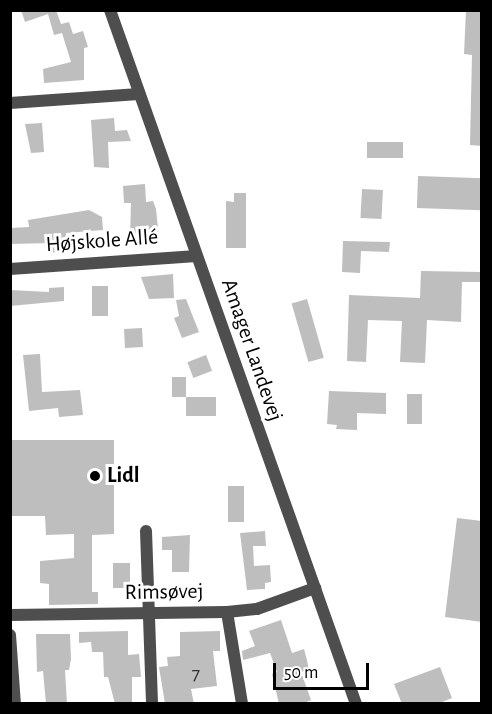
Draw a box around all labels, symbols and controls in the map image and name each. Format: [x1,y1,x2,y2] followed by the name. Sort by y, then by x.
[45,224,159,258] street label: Højskole Allé
[215,275,289,425] street label: Amager Landevej
[107,463,140,489] place label: Lidl
[88,469,102,483] marker: Lidl
[124,578,204,606] street label: Rimsøvej
[276,651,372,689] scale bar
[192,662,200,686] house number: 7
[284,664,318,682] text: 50 m

